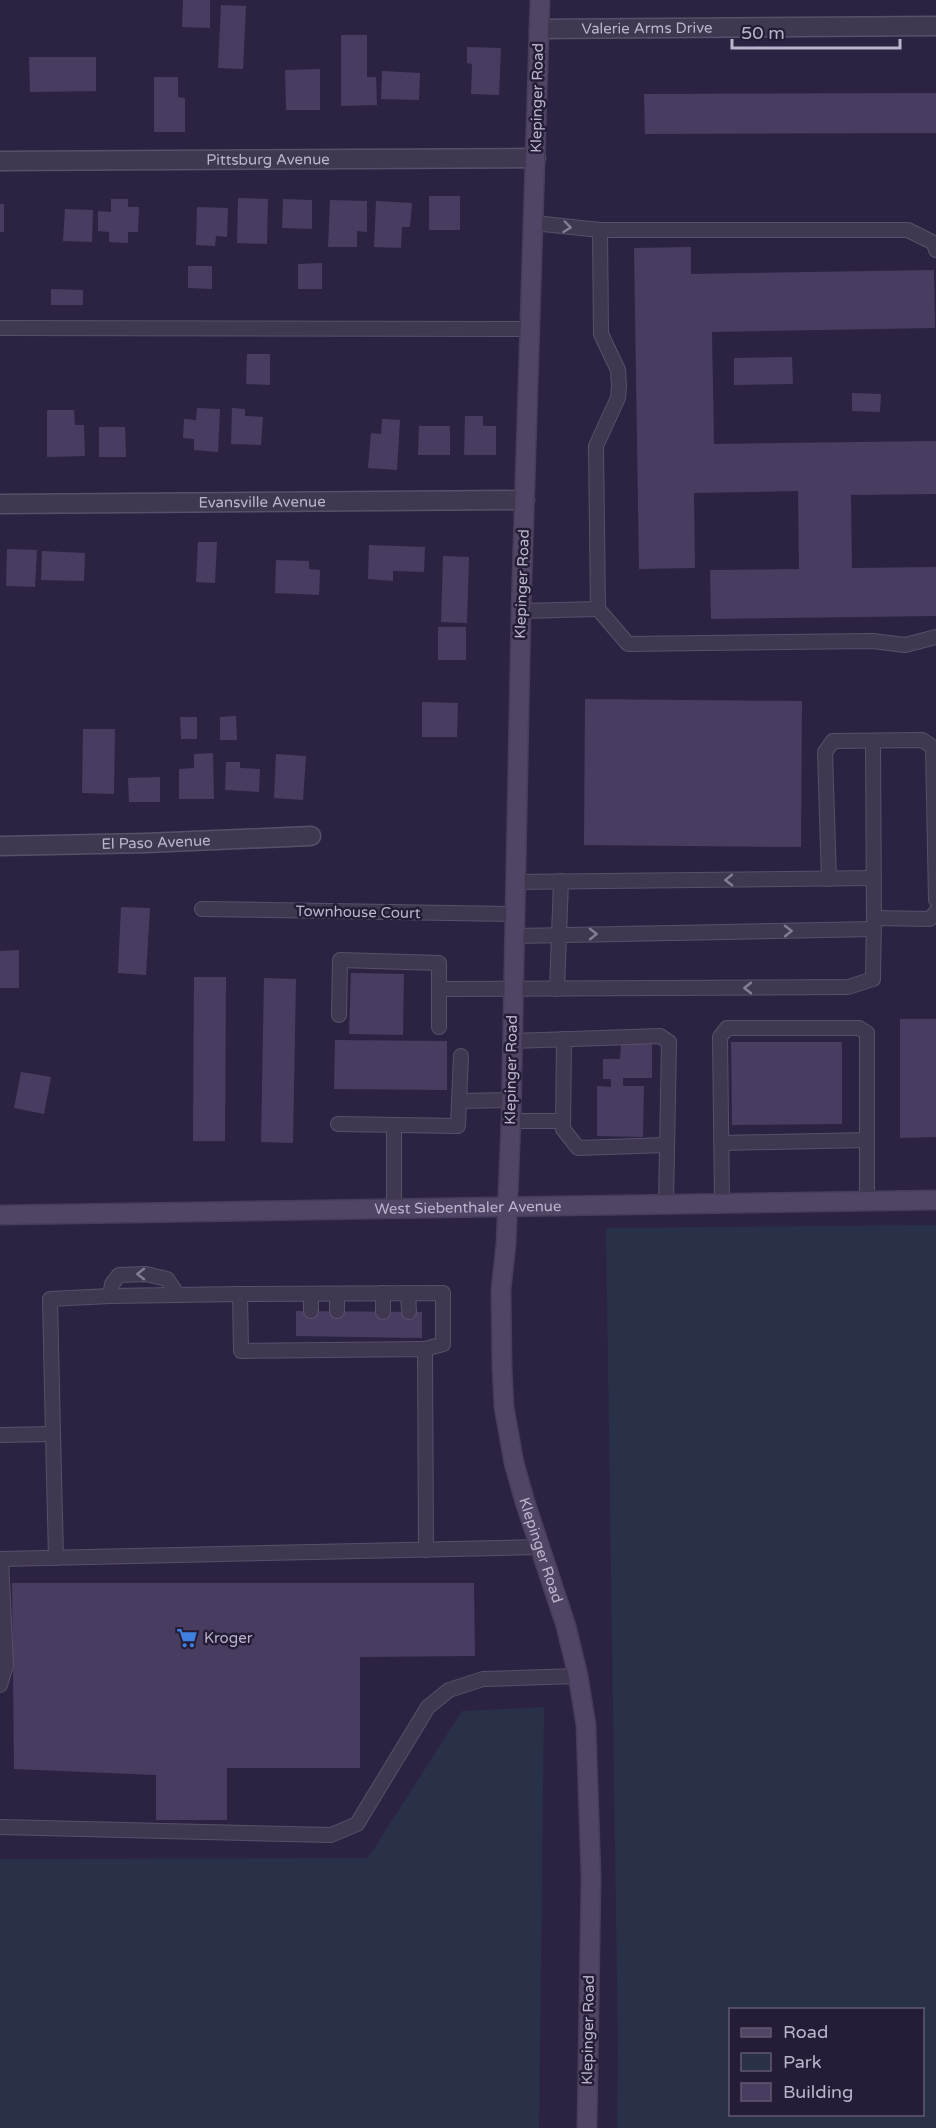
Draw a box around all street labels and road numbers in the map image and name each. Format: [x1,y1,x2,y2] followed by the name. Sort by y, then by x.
[581,19,713,38] street label: Valerie Arms Drive
[527,43,547,153] street label: Klepinger Road
[206,150,330,169] street label: Pittsburg Avenue
[198,493,326,511] street label: Evansville Avenue
[511,529,533,639] street label: Klepinger Road
[101,831,211,853] street label: El Paso Avenue
[295,902,421,922] street label: Townhouse Court
[501,1015,521,1125] street label: Klepinger Road
[374,1197,562,1218] street label: West Siebenthaler Avenue
[515,1495,567,1605] street label: Klepinger Road
[578,1975,598,2085] street label: Klepinger Road

